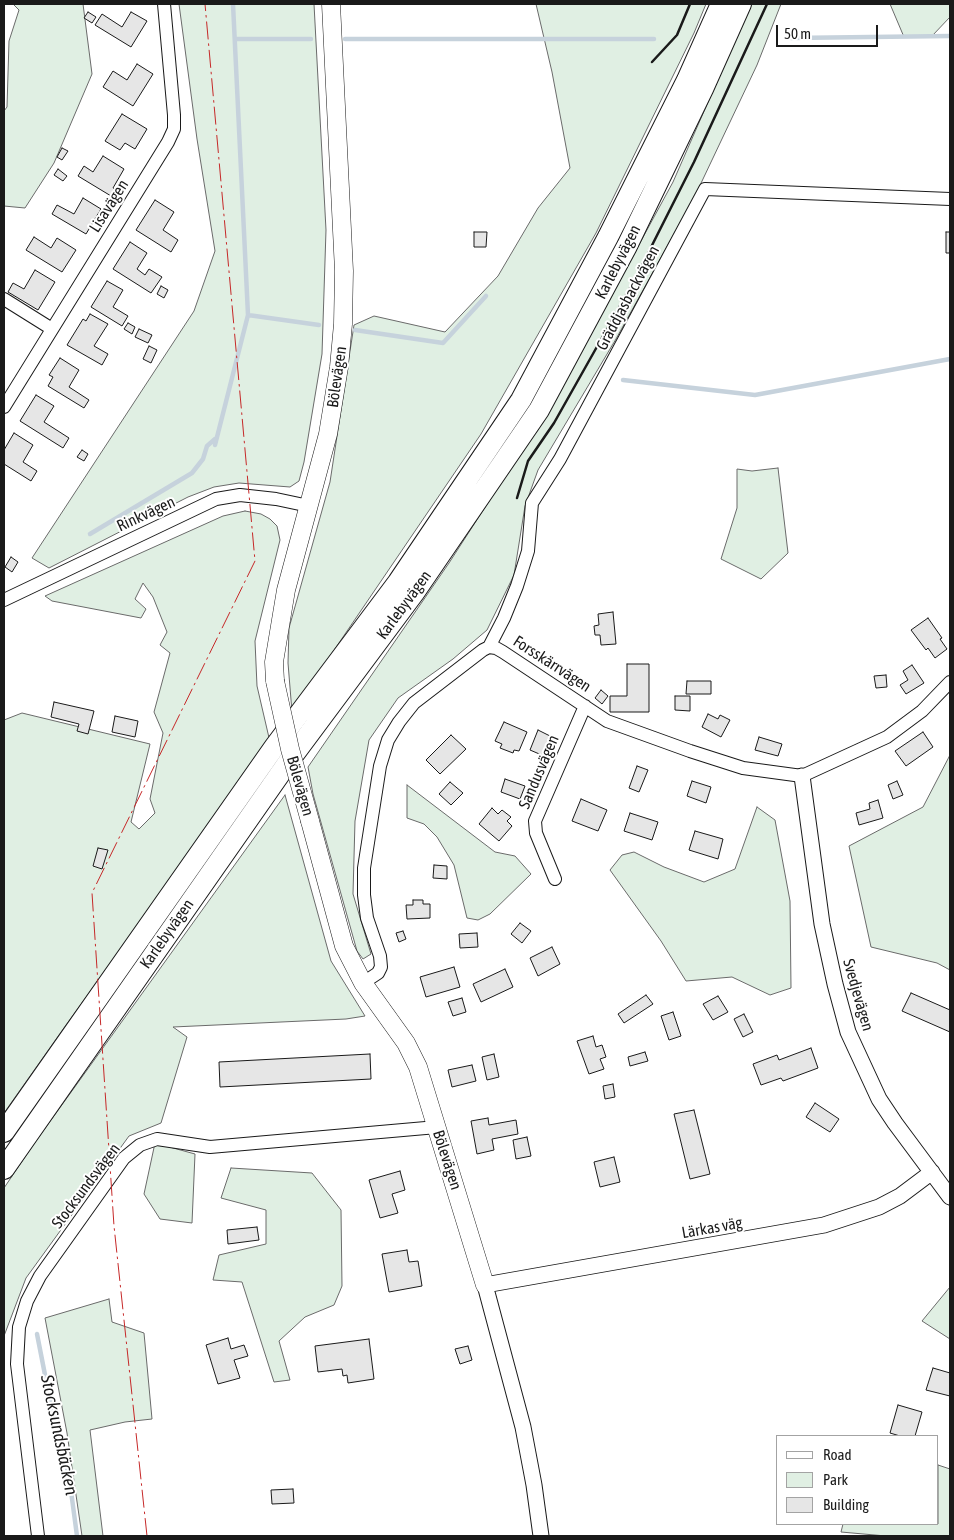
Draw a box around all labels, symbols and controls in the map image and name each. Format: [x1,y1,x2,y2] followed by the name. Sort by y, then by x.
[779,15,882,47] scale bar
[784,25,811,42] text: 50 m
[85,176,133,236] street label: Lisavägen
[591,222,645,302] street label: Karlebyvägen
[592,242,664,354] street label: Gräddjasbackvägen
[323,345,351,409] street label: Bölevägen
[114,492,178,536] street label: Rinkvägen
[373,567,435,643] street label: Karlebyvägen
[509,632,595,696] street label: Forsskärrvägen
[515,732,563,812] street label: Sandusvägen
[282,754,318,818] street label: Bölevägen
[136,896,198,972] street label: Karlebyvägen
[839,957,877,1033] street label: Svedjevägen
[428,1128,466,1192] street label: Bölevägen
[48,1140,124,1232] street label: Stocksundsvägen
[680,1213,744,1243] street label: Lärkas väg
[36,1373,82,1497] water label: Stocksundsbäcken
[776,1435,939,1525] legend
[823,1446,852,1463] text: Road
[823,1471,848,1488] text: Park
[823,1496,869,1513] text: Building

